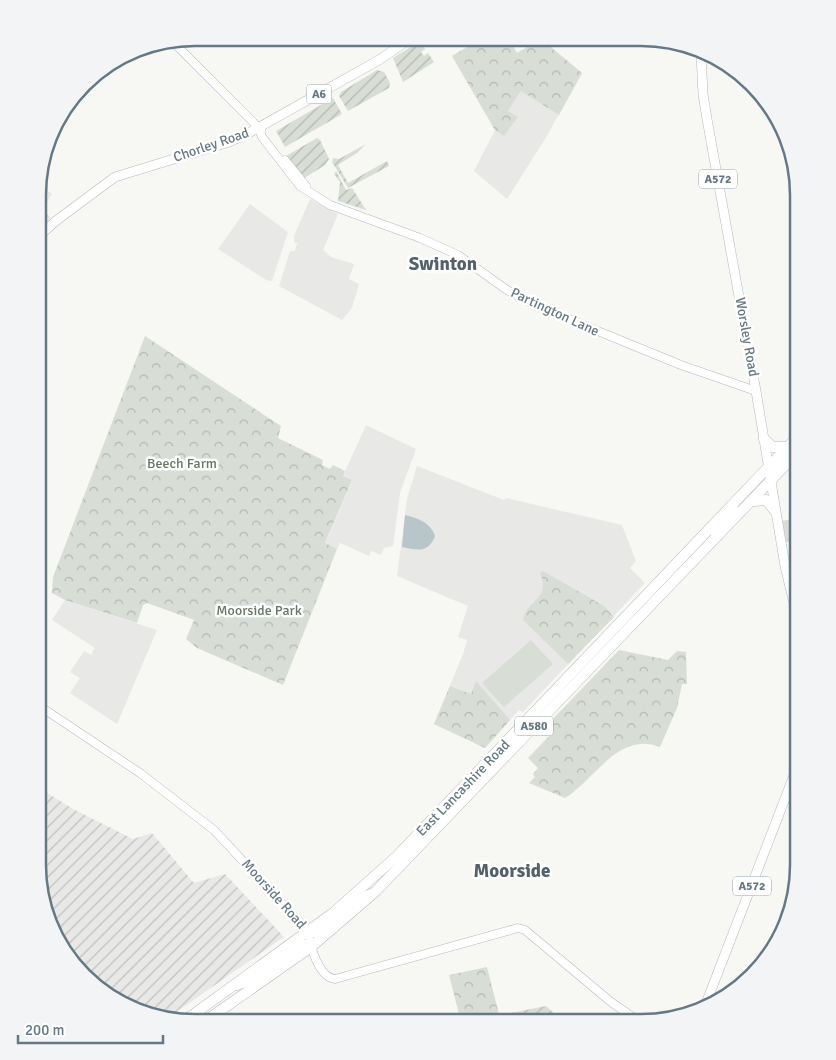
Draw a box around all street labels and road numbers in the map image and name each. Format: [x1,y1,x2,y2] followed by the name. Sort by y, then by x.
[306,85,332,104] road number: A6
[171,124,251,166] street label: Chorley Road
[699,170,737,188] road number: A572
[508,284,602,340] street label: Partington Lane
[732,296,762,378] street label: Worsley Road
[515,716,553,736] road number: A580
[413,736,513,840] street label: East Lancashire Road
[238,855,310,933] street label: Moorside Road
[733,876,771,896] road number: A572

